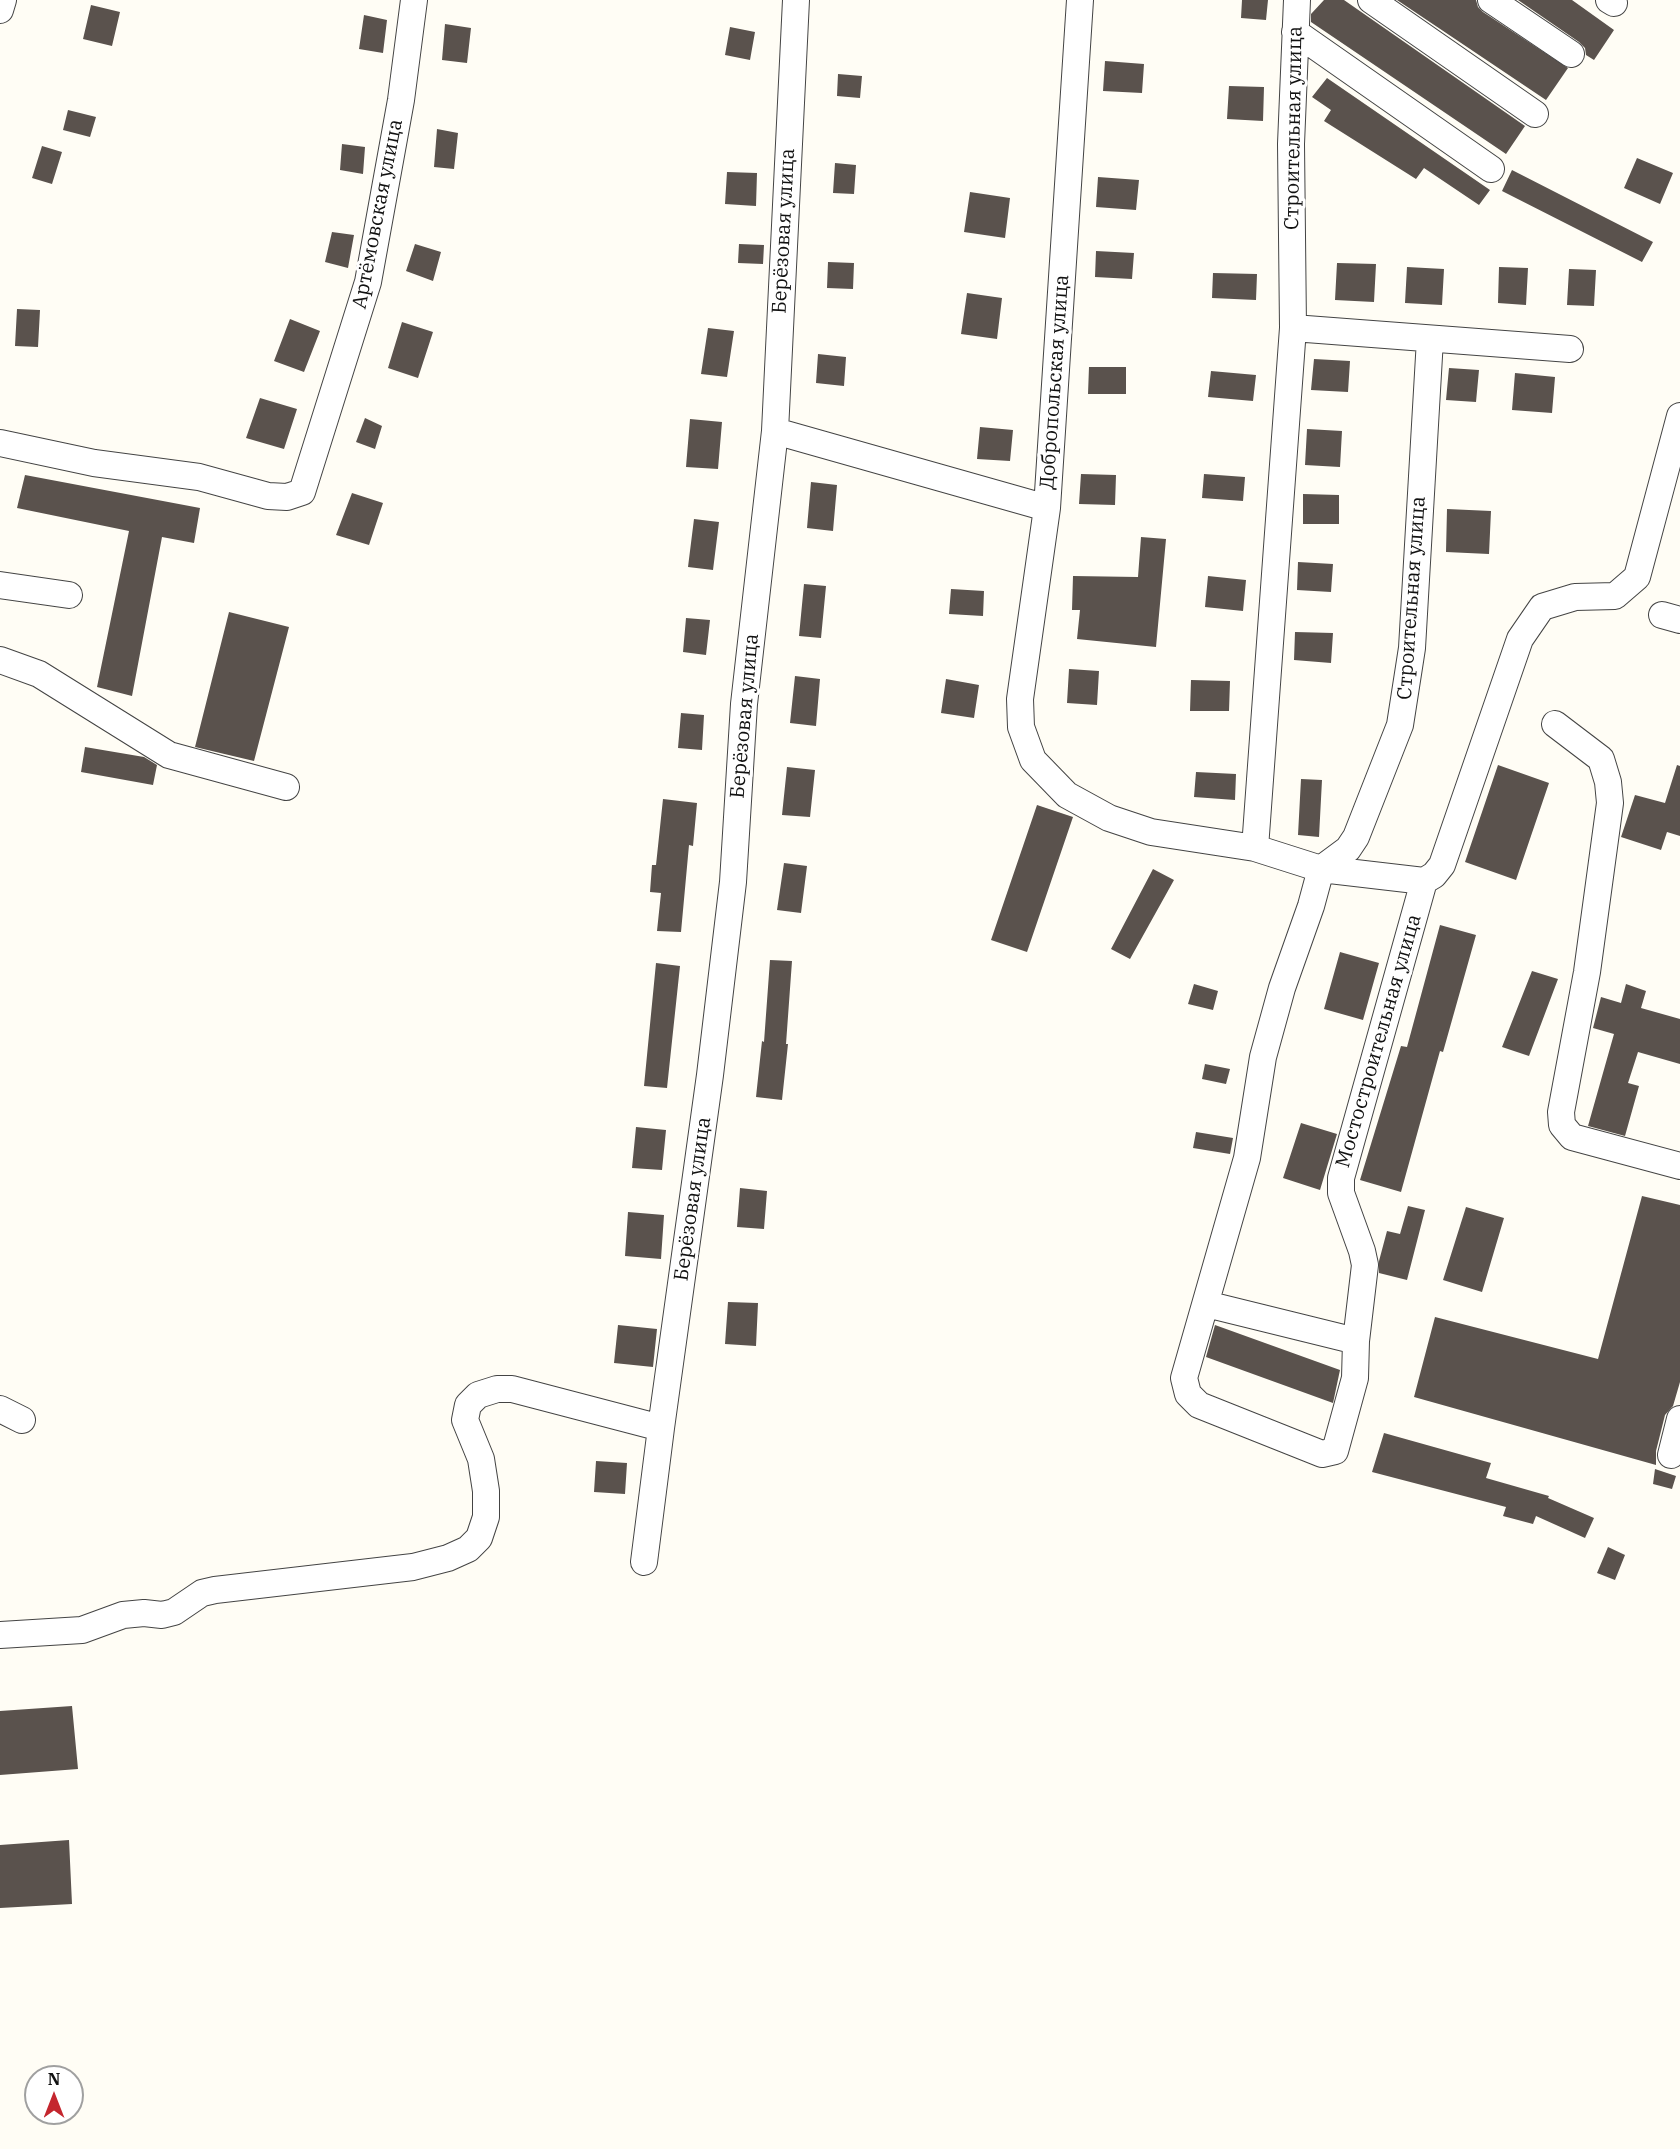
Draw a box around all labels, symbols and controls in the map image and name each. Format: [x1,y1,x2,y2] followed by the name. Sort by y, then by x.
[1280,26,1308,230] street label: Строительная улица
[348,117,408,311] street label: Артёмовская улица
[768,148,800,314] street label: Берёзовая улица
[1036,274,1074,490] street label: Добропольская улица
[1393,495,1431,701] street label: Строительная улица
[726,633,764,799] street label: Берёзовая улица
[1331,911,1427,1171] street label: Мостостроительная улица
[670,1115,716,1283] street label: Берёзовая улица
[24,2065,84,2125] north arrow
[48,2069,60,2089] text: N

